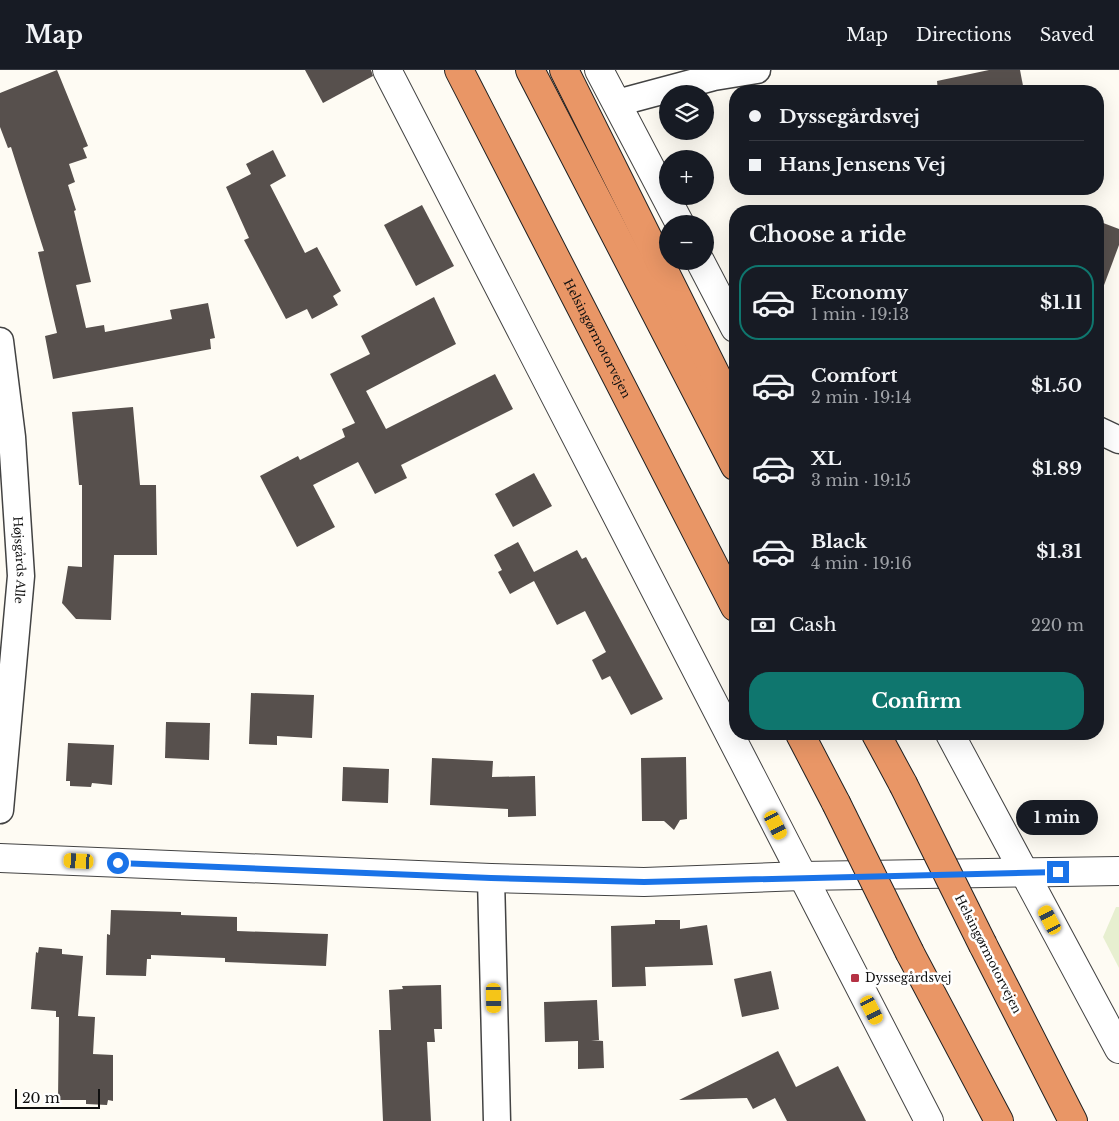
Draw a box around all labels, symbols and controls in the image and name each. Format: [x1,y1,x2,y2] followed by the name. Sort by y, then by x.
[25,20,83,49] text: Map
[846,24,888,46] text: Map
[916,24,1012,46] text: Directions
[1040,24,1094,46] text: Saved
[659,85,714,270] map controls
[659,85,714,140] button: layers
[779,105,920,128] text: Dyssegårdsvej
[659,150,714,205] button: +
[779,153,946,176] text: Hans Jensens Vej
[659,215,714,270] button: −
[749,221,906,248] text: Choose a ride
[561,276,634,400] street label: Helsingørmotorvejen
[751,280,796,325] icon: car
[811,281,908,304] text: Economy
[1040,291,1082,314] text: $1.11
[811,304,909,324] text: 1 min · 19:13
[751,363,796,408] icon: car
[811,364,898,387] text: Comfort
[1031,374,1082,397] text: $1.50
[811,387,911,407] text: 2 min · 19:14
[751,446,796,491] icon: car
[811,447,841,470] text: XL
[1032,457,1082,480] text: $1.89
[811,470,911,490] text: 3 min · 19:15
[10,516,29,605] street label: Højsgårds Alle
[751,529,796,574] icon: car
[811,530,867,553] text: Black
[1036,540,1082,563] text: $1.31
[811,553,912,573] text: 4 min · 19:16
[749,611,777,639] icon: cash
[789,613,836,636] text: Cash
[1031,615,1084,635] text: 220 m
[749,672,1084,730] button: Confirm
[1017,800,1099,834] callout: 1 min
[1034,807,1080,827] text: 1 min
[762,808,789,842] car
[107,852,129,874] route start
[63,853,94,869] car
[1047,861,1069,883] route end
[952,892,1025,1016] street label: Helsingørmotorvejen
[1036,903,1063,937] car
[865,970,951,985] place label: Dyssegårdsvej
[849,972,861,984] marker: Dyssegårdsvej
[486,983,501,1013] car
[858,993,885,1027] car
[15,1086,100,1109] scale bar
[22,1089,60,1107] text: 20 m

